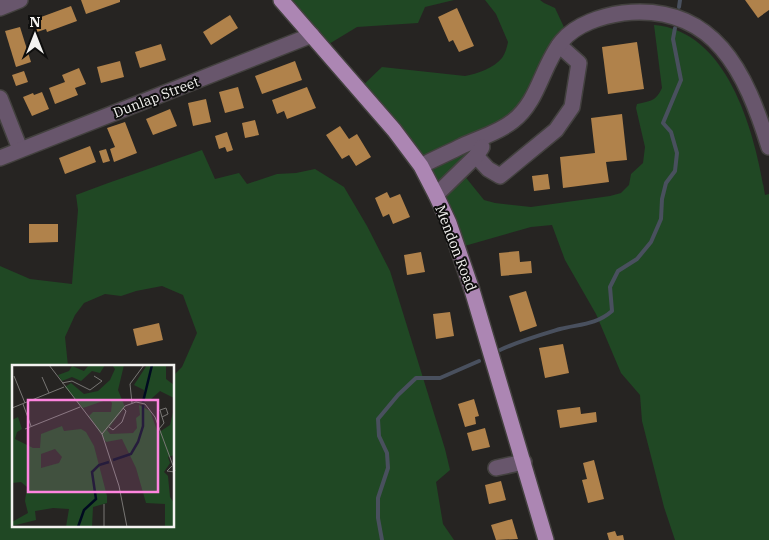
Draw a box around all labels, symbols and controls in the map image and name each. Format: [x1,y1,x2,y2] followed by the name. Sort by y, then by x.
[10,10,60,60] north arrow
[29,13,41,31] text: N
[111,72,202,122] street label: Dunlap Street
[431,202,481,294] street label: Mendon Road
[12,365,175,528] inset map

